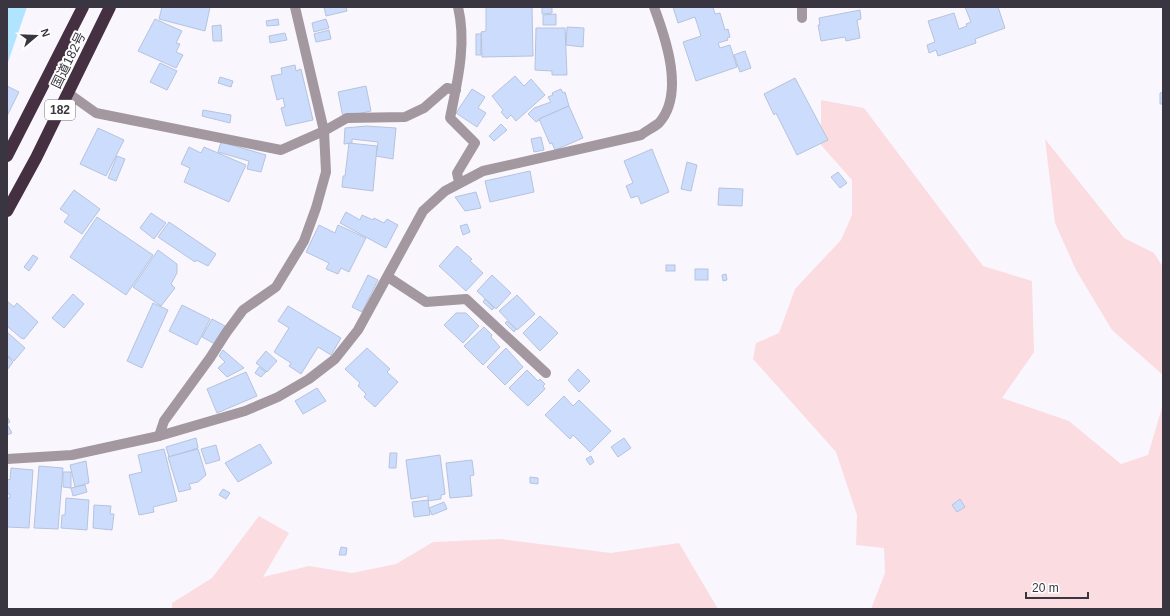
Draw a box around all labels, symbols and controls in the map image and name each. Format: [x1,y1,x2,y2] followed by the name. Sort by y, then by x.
[16,16,56,56] north arrow
[38,27,52,39] text: N
[48,30,88,91] street label: 国道182号
[45,100,75,120] road number: 182
[1026,574,1088,600] scale bar
[1032,581,1059,595] text: 20 m

